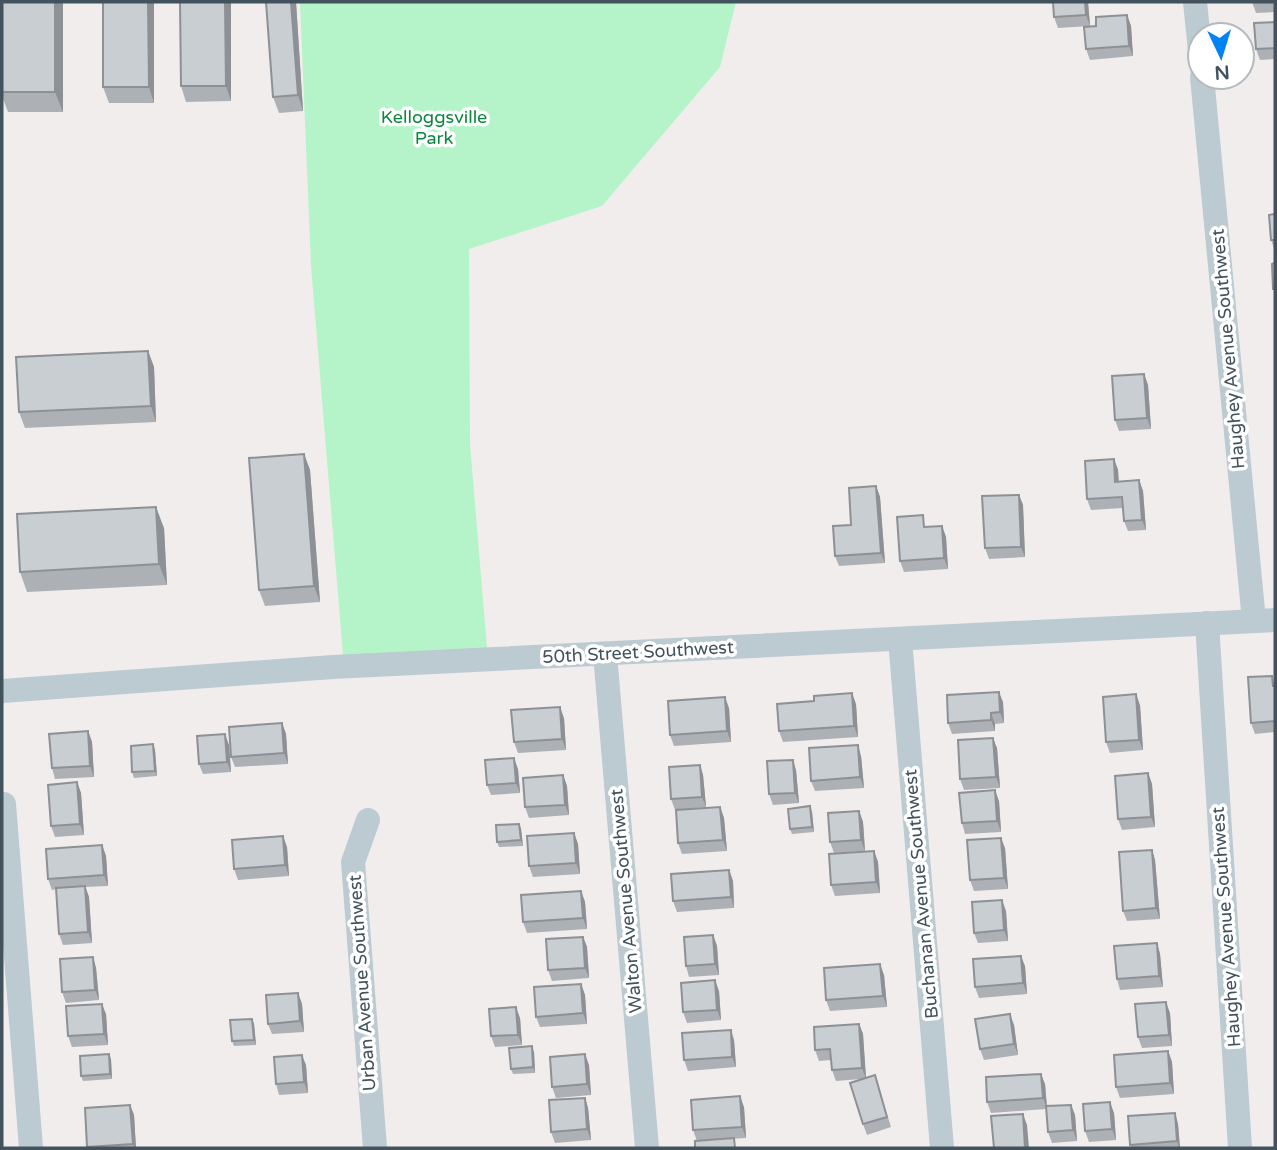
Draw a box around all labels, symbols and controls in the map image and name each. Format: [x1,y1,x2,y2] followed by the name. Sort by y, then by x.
[1186,21,1256,91] north arrow
[1214,60,1230,83] text: N
[381,106,487,149] park label: Kelloggsville Park
[1207,228,1249,470] street label: Haughey Avenue Southwest
[542,636,734,668] street label: 50th Street Southwest
[899,768,943,1020] street label: Buchanan Avenue Southwest
[605,788,647,1014] street label: Walton Avenue Southwest
[1207,806,1245,1048] street label: Haughey Avenue Southwest
[343,874,381,1092] street label: Urban Avenue Southwest

